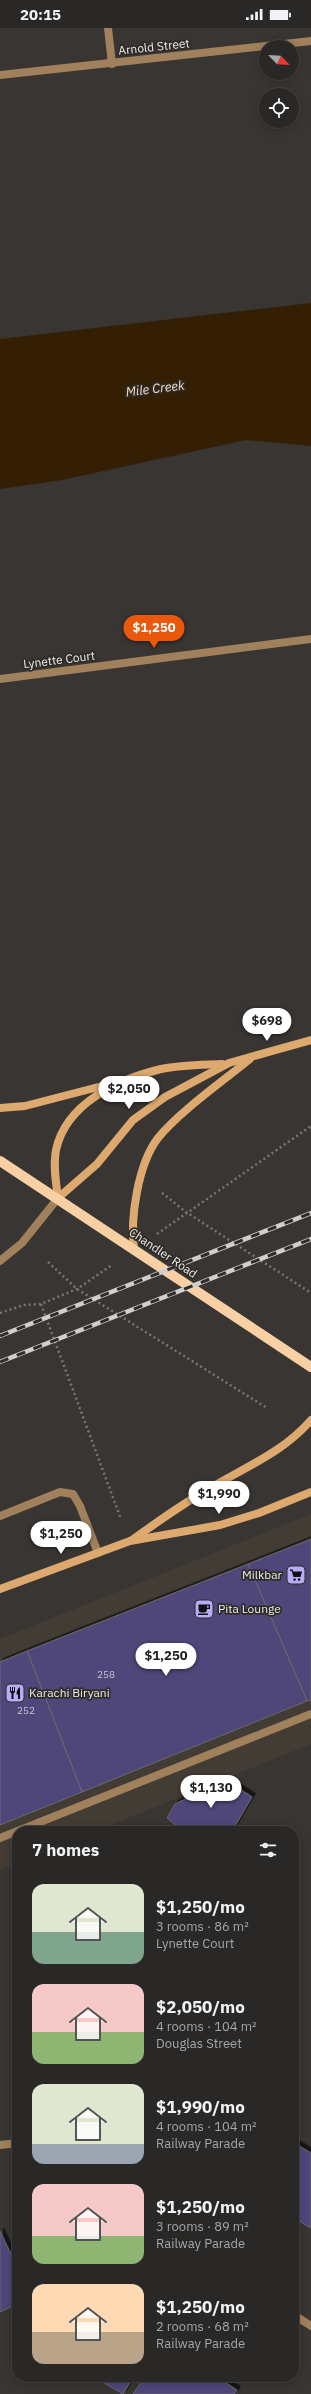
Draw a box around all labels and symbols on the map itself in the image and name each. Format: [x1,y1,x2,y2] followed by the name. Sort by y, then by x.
[118,35,190,58] street label: Arnold Street
[259,40,299,80] north arrow
[125,376,186,401] water label: Mile Creek
[121,615,187,649] pin: $1,250
[22,648,96,671] street label: Lynette Court
[243,1008,291,1042] pin: $698
[96,1076,162,1110] pin: $2,050
[126,1224,200,1281] street label: Chandler Road
[186,1481,252,1515] pin: $1,990
[28,1521,94,1555] pin: $1,250
[285,1564,307,1586] supermarket icon: Milkbar
[242,1567,283,1582] place label: Milkbar
[193,1598,215,1620] cafe icon: Pita Lounge
[218,1601,281,1616] place label: Pita Lounge
[133,1643,199,1677] pin: $1,250
[97,1668,115,1681] house number: 258
[4,1682,26,1704] restaurant icon: Karachi Biryani
[29,1685,110,1700] place label: Karachi Biryani
[17,1704,35,1717] house number: 252
[178,1775,244,1809] pin: $1,130

